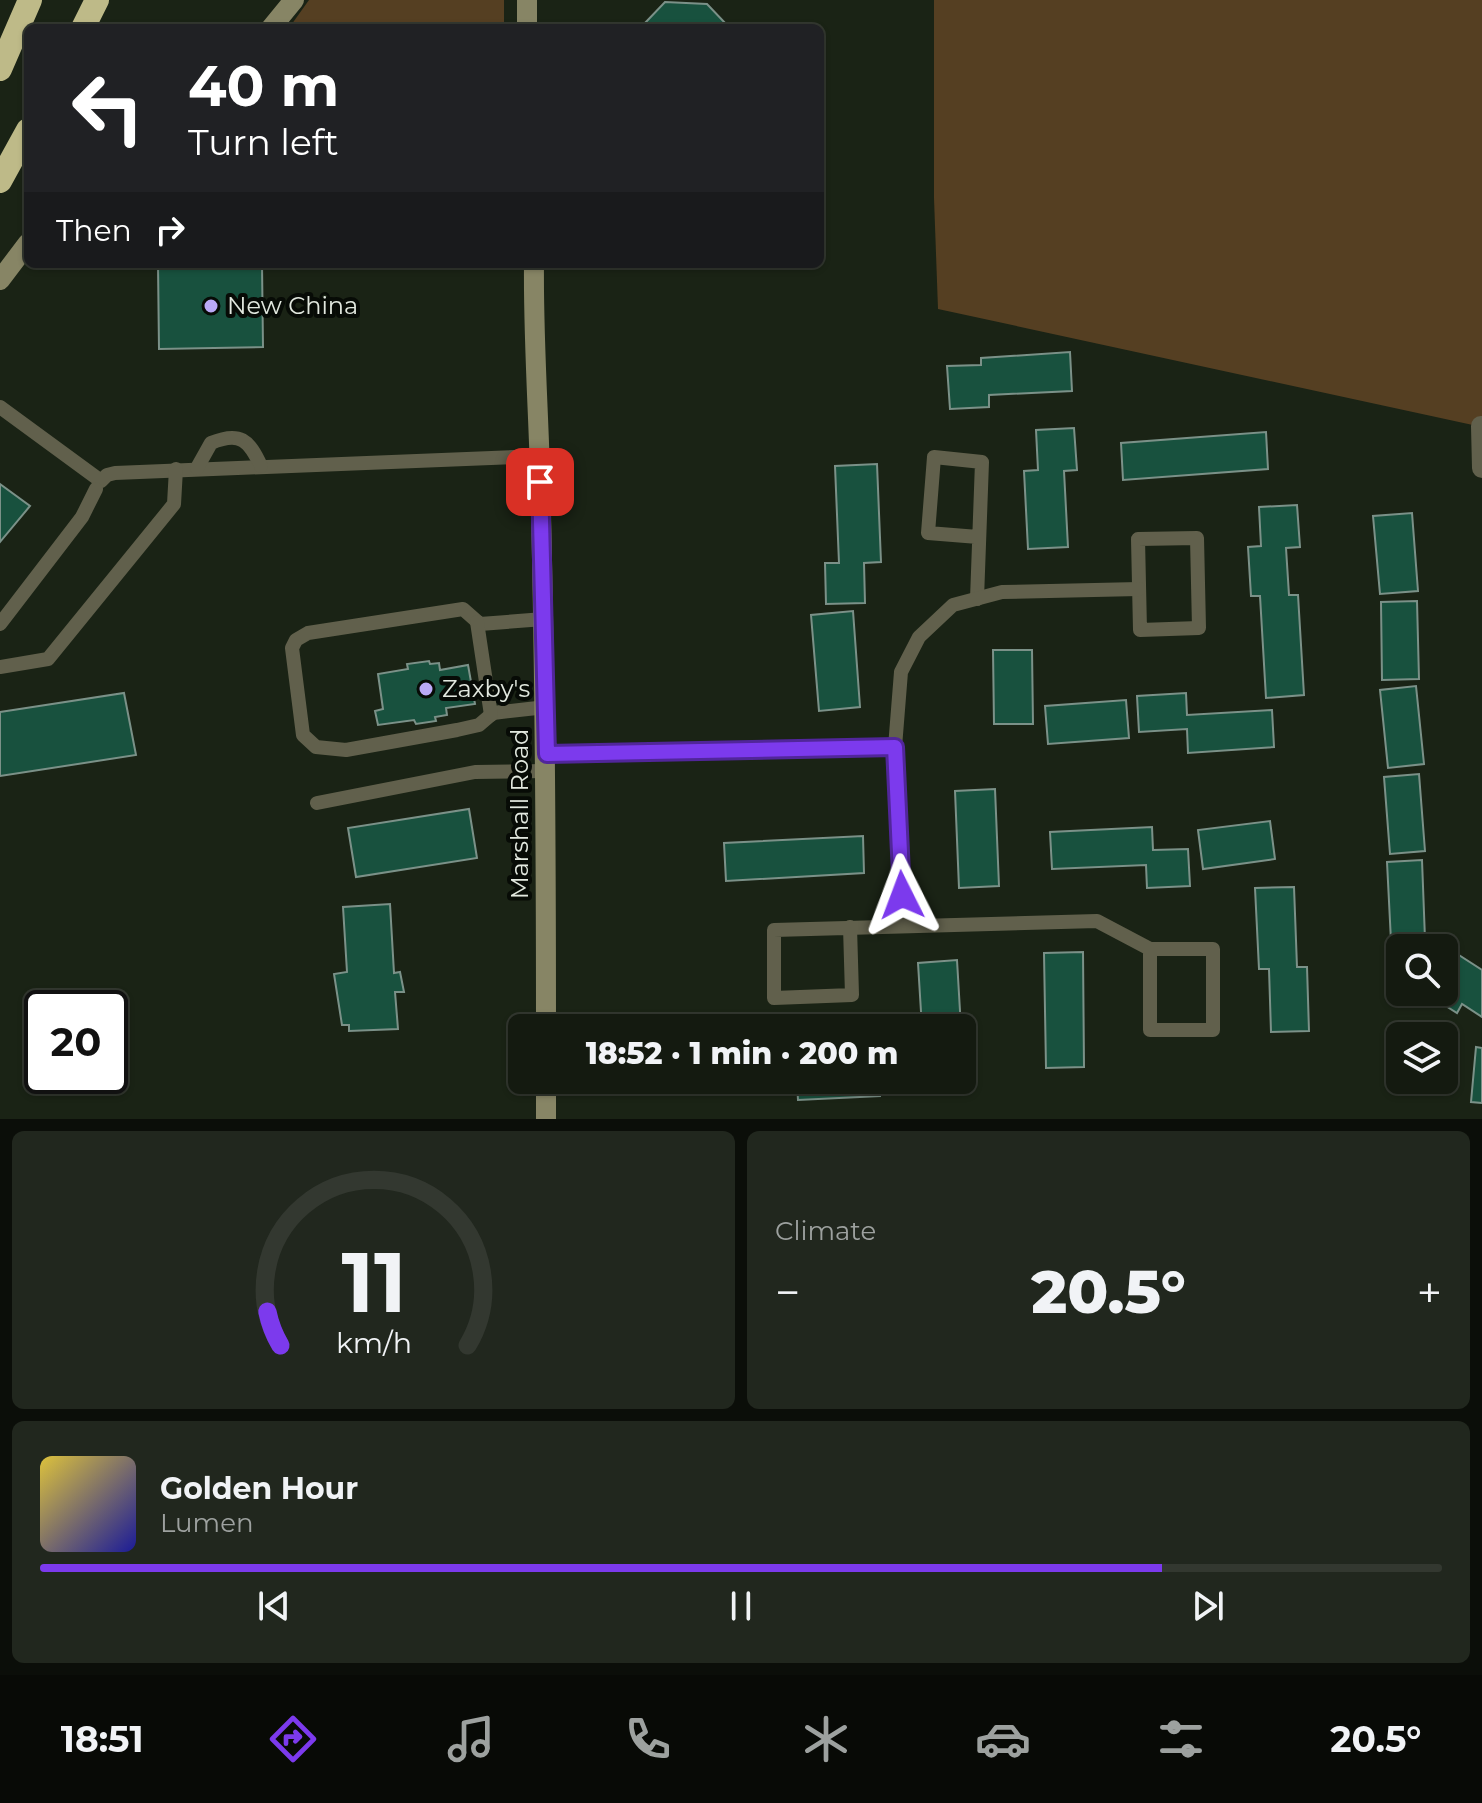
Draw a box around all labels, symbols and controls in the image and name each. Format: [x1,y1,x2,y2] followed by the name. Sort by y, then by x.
[188,52,339,120] text: 40 m
[56,56,160,160] icon: left
[188,120,339,164] text: Turn left
[148,208,192,252] icon: right
[56,212,132,249] text: Then
[227,291,358,320] place label: New China
[202,297,220,315] marker: New China
[506,448,574,516] pin
[518,460,562,504] icon: arrive
[442,674,530,703] place label: Zaxby's
[417,680,435,698] marker: Zaxby's
[505,729,534,899] street label: Marshall Road
[860,853,944,937] position arrow
[1386,934,1458,1094] map controls
[1386,934,1458,1006] button: search
[24,990,128,1094] speed limit sign: 20
[1386,1022,1458,1094] button: layers
[586,1035,898,1072] text: 18:52 · 1 min · 200 m
[775,1215,876,1247] text: Climate
[341,1231,406,1333] text: 11
[1031,1255,1186,1328] text: 20.5°
[775,1265,800,1319] text: −
[1417,1265,1442,1319] text: +
[335,1325,412,1360] text: km/h
[160,1470,358,1507] text: Golden Hour
[160,1507,253,1539] text: Lumen
[252,1584,296,1628] icon: previous
[719,1584,763,1628] icon: pause
[1186,1584,1230,1628] icon: next
[265,1711,321,1767] icon: directions
[443,1711,499,1767] icon: music
[620,1711,676,1767] icon: phone
[798,1711,854,1767] icon: climate
[975,1711,1031,1767] icon: car
[1153,1711,1209,1767] icon: filters
[61,1717,144,1761] text: 18:51
[1330,1717,1421,1761] text: 20.5°

